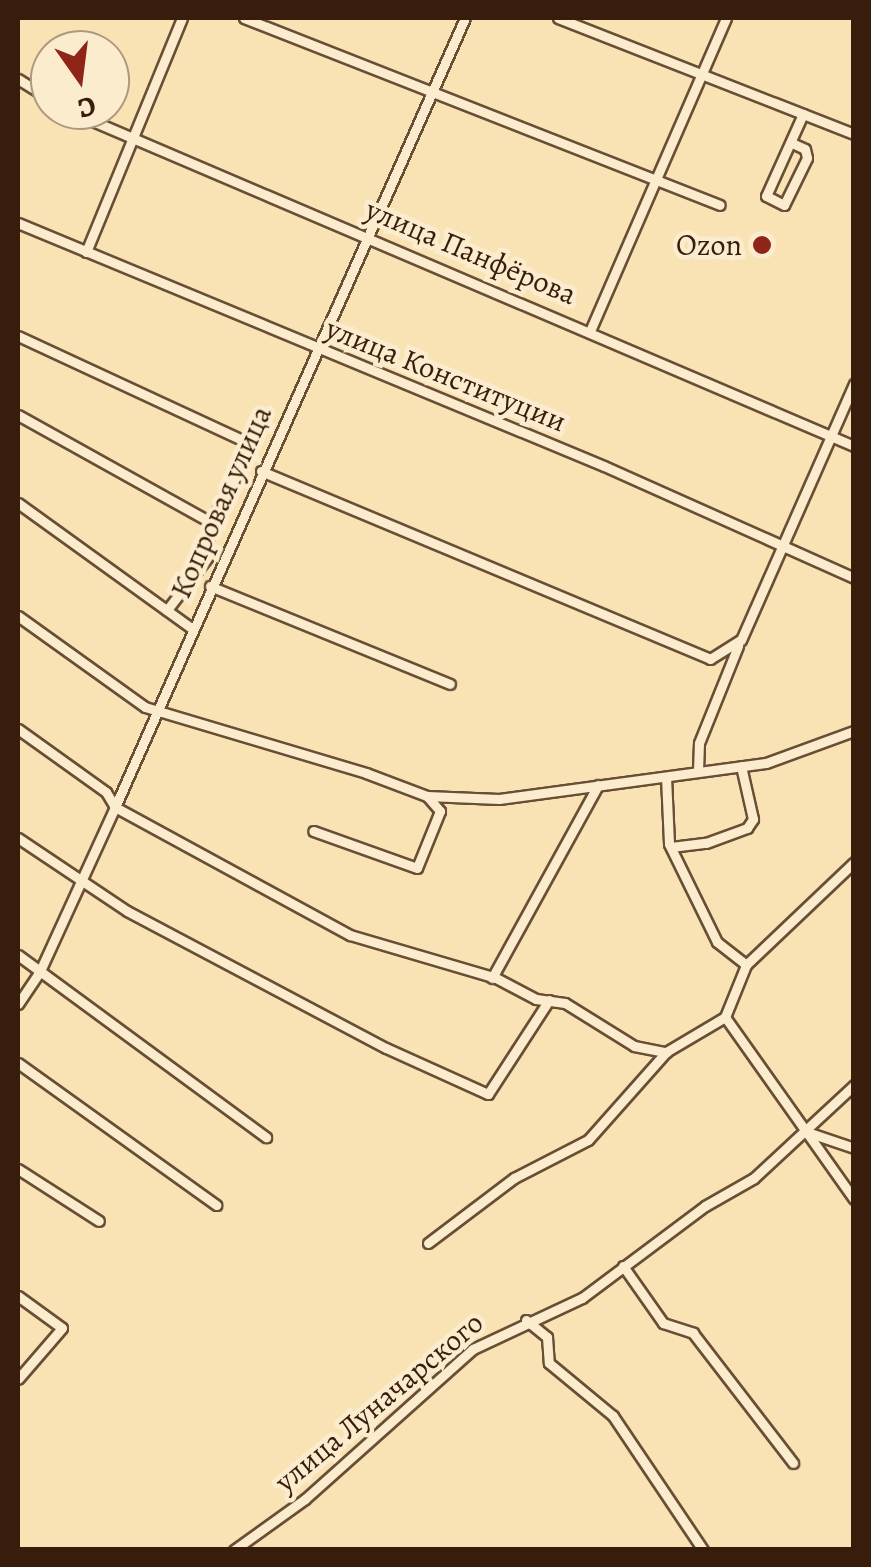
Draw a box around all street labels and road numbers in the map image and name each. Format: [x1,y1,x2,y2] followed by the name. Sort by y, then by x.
[360,191,582,313] street label: улица Панфёрова
[321,310,571,440] street label: улица Конституции
[163,400,279,604] street label: Копровая улица
[268,1304,490,1500] street label: улица Луначарского

